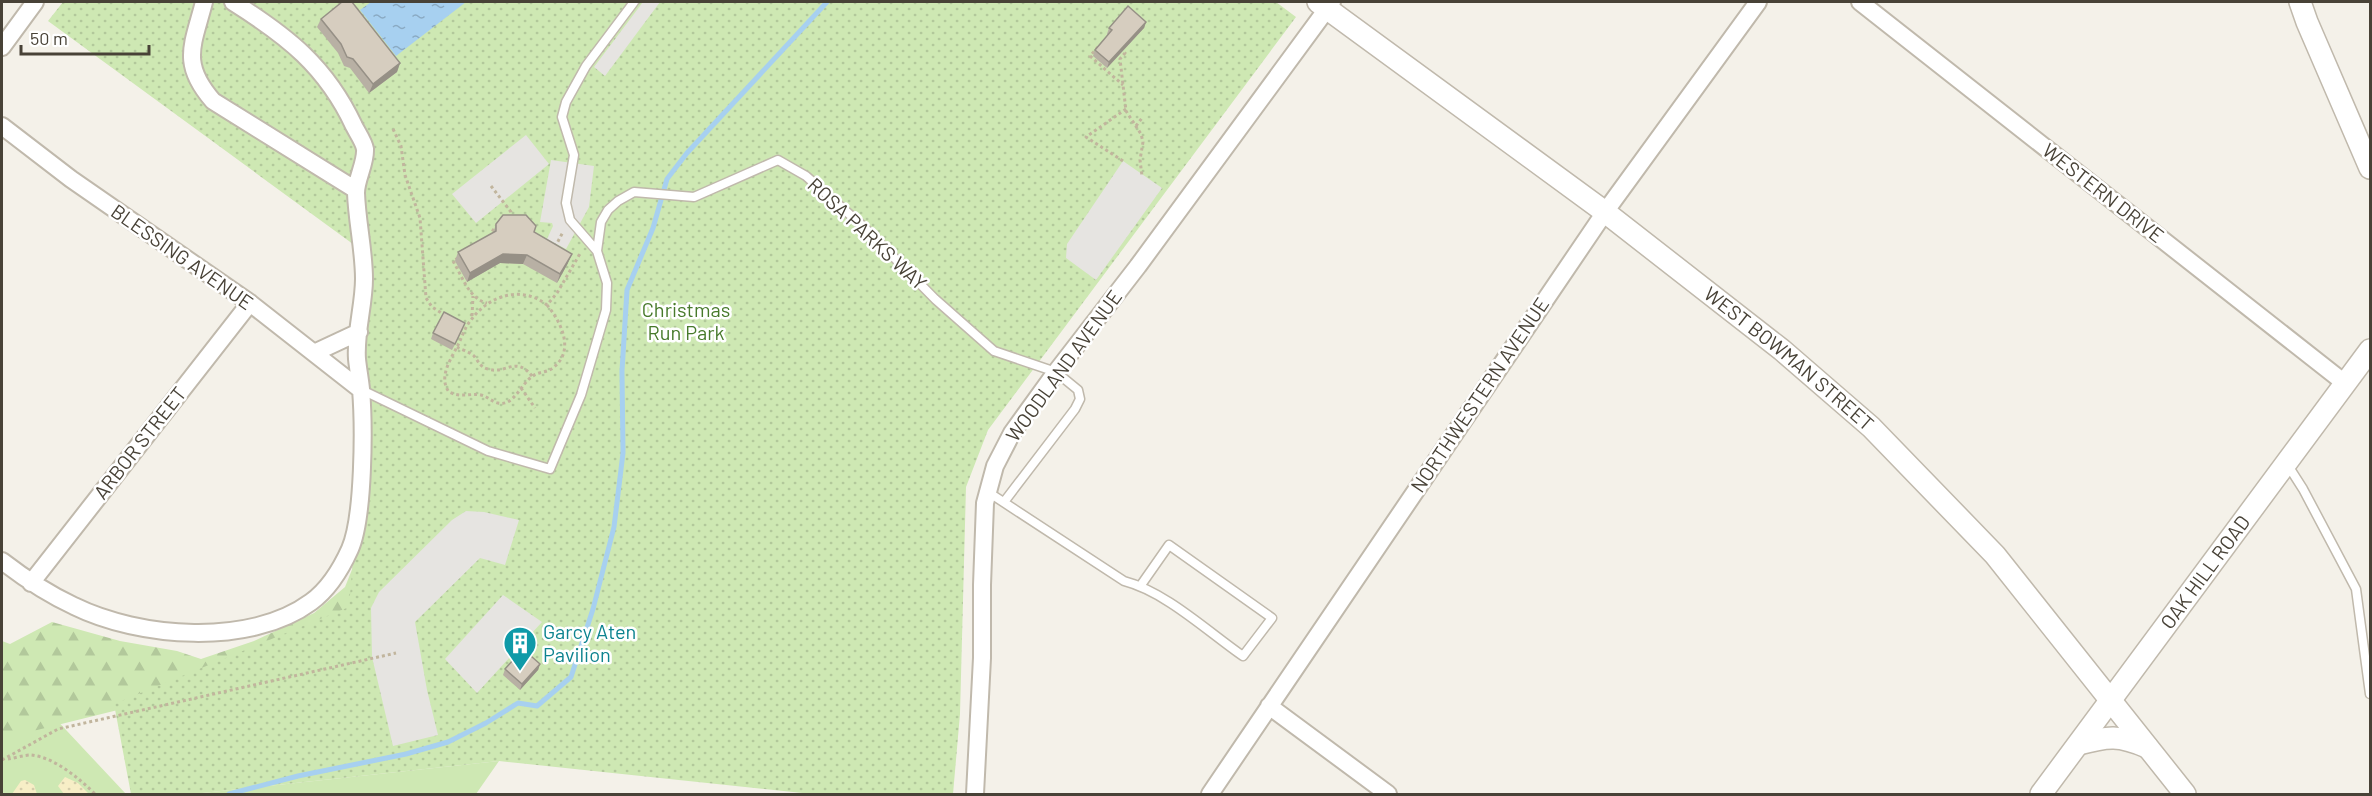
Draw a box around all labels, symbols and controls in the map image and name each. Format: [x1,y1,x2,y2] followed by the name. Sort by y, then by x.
[21,18,148,56] scale bar
[30,27,68,49] text: 50 m
[2038,137,2169,247] street label: WESTERN DRIVE
[803,172,932,294] street label: ROSA PARKS WAY
[107,198,258,314] street label: BLESSING AVENUE
[1700,281,1879,435] street label: WEST BOWMAN STREET
[1000,285,1126,446] street label: WOODLAND AVENUE
[1405,292,1553,496] street label: NORTHWESTERN AVENUE
[642,297,730,344] park label: Christmas Run Park
[88,381,191,503] street label: ARBOR STREET
[2155,510,2254,633] street label: OAK HILL ROAD
[543,619,636,666] place label: Garcy Aten Pavilion
[502,625,538,672] building icon: Garcy Aten Pavilion

